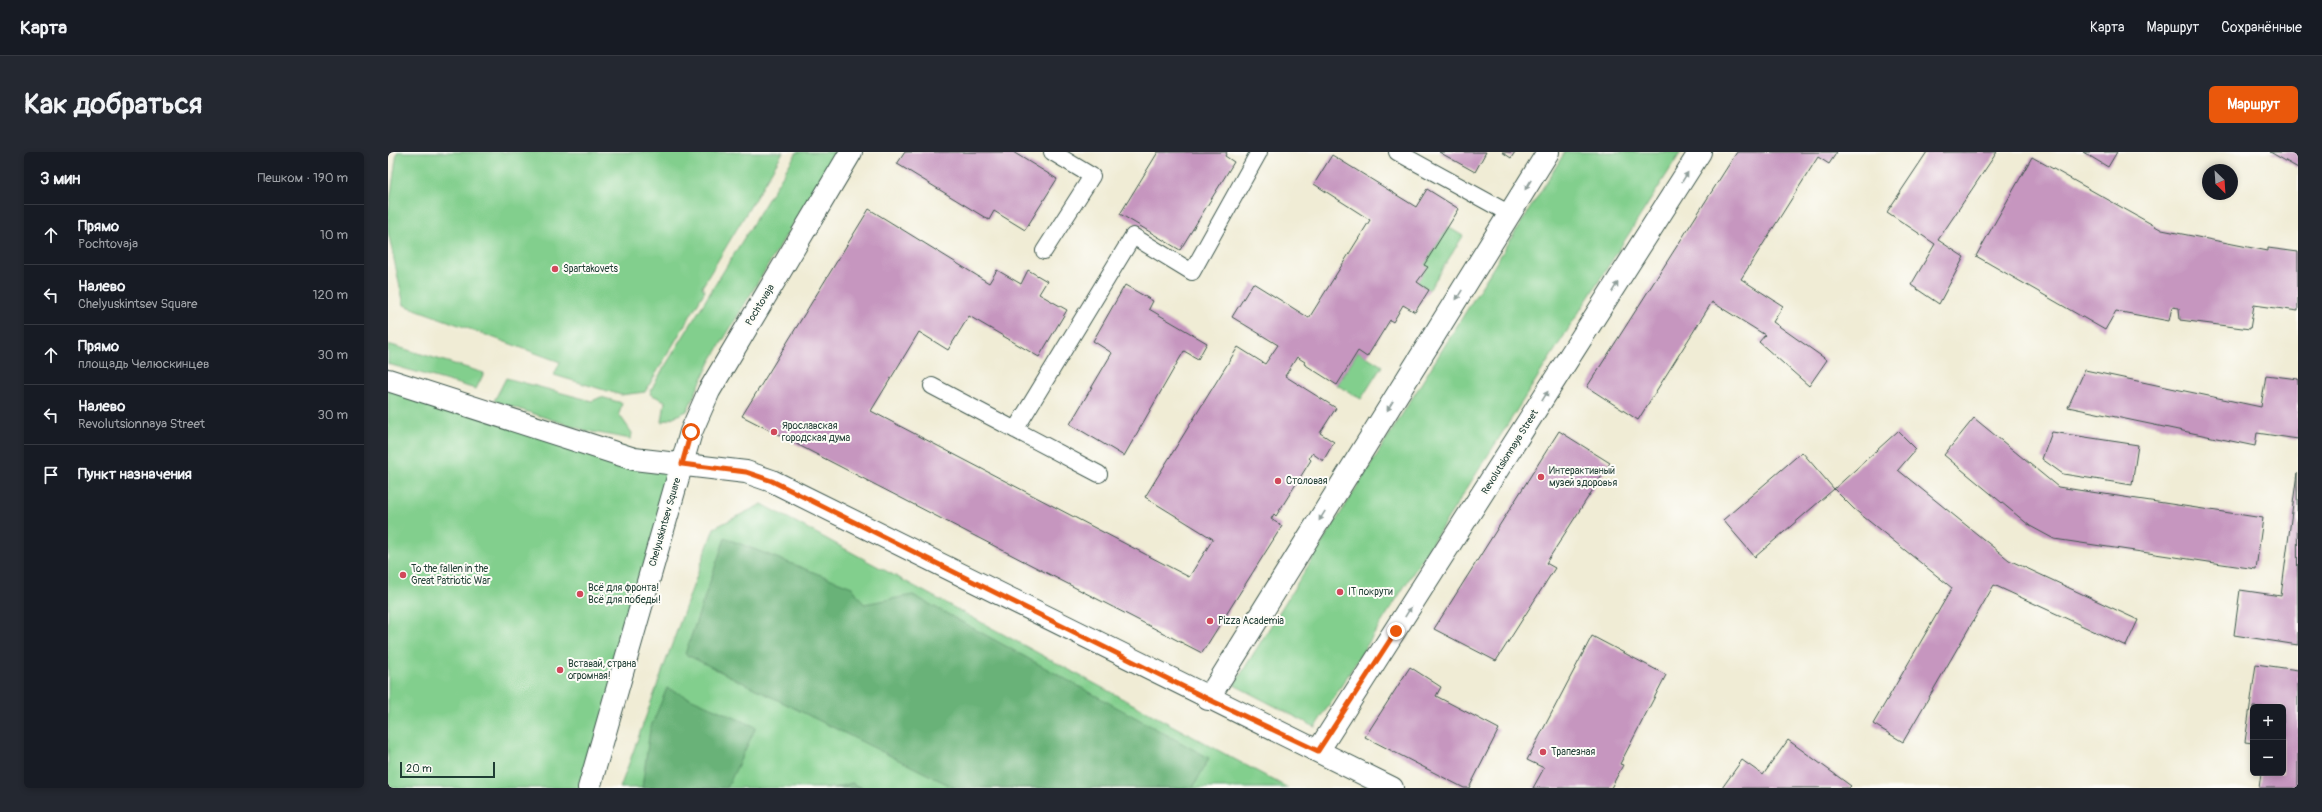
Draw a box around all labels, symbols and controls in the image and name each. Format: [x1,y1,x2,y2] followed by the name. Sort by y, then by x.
[20,16,67,40] text: Карта
[2090,19,2125,36] text: Карта
[2147,19,2199,36] text: Маршрут
[2221,19,2302,36] text: Сохранённые
[2209,86,2298,123] button: Маршрут
[24,87,202,122] text: Как добраться
[2202,164,2238,200] north arrow
[40,168,80,189] text: 3 мин
[257,170,348,186] text: Пешком · 190 m
[1681,171,1688,183] one-way arrow
[1524,179,1531,191] one-way arrow
[78,217,119,236] text: Прямо
[40,224,62,246] icon: ahead
[320,227,348,243] text: 10 m
[78,236,138,252] text: Pochtovaja
[563,263,618,275] place label: Spartakovets
[550,264,560,274] marker: Spartakovets
[78,277,125,296] text: Налево
[743,282,777,328] street label: Pochtovaja
[1611,282,1619,292] one-way arrow
[40,284,62,306] icon: left
[312,287,348,303] text: 120 m
[1455,290,1463,301] one-way arrow
[78,296,198,312] text: Chelyuskintsev Square
[78,337,119,356] text: Прямо
[40,344,62,366] icon: ahead
[318,347,348,363] text: 30 m
[78,356,209,372] text: площадь Челюскинцев
[1541,391,1549,402] one-way arrow
[78,397,125,416] text: Налево
[1387,400,1394,412] one-way arrow
[40,404,62,426] icon: left
[318,407,348,423] text: 30 m
[1479,407,1541,497] street label: Revolutsionnaya Street
[78,416,205,432] text: Revolutsionnaya Street
[782,420,850,444] place label: Ярославская городская дума
[682,423,700,441] route start
[769,427,779,437] marker: Ярославская городская дума
[40,464,62,486] icon: arrive
[78,465,192,484] text: Пункт назначения
[1549,465,1617,489] place label: Интерактивный музей здоровья
[1536,472,1546,482] marker: Интерактивный музей здоровья
[1286,475,1328,487] place label: Столовая
[647,476,683,568] street label: Chelyuskintsev Square
[1273,476,1283,486] marker: Столовая
[1318,510,1325,522] one-way arrow
[411,563,491,587] place label: To the fallen in the Great Patriotic War
[398,570,408,580] marker: To the fallen in the Great Patriotic War
[588,582,661,606] place label: Всё для фронта! Всё для победы!
[1348,586,1393,598] place label: IT покрути
[1335,587,1345,597] marker: IT покрути
[575,589,585,599] marker: Всё для фронта! Всё для победы!
[1404,606,1411,618] one-way arrow
[1218,615,1284,627] place label: Pizza Academia
[1205,616,1215,626] marker: Pizza Academia
[1387,622,1405,640] route end
[568,658,637,682] place label: Вставай, страна огромная!
[555,665,565,675] marker: Вставай, страна огромная!
[2250,704,2286,776] map controls
[2250,704,2286,740] button: +
[2250,740,2286,776] button: −
[1551,746,1595,758] place label: Трапезная
[1538,747,1548,757] marker: Трапезная
[400,760,495,779] scale bar
[406,762,432,775] text: 20 m

